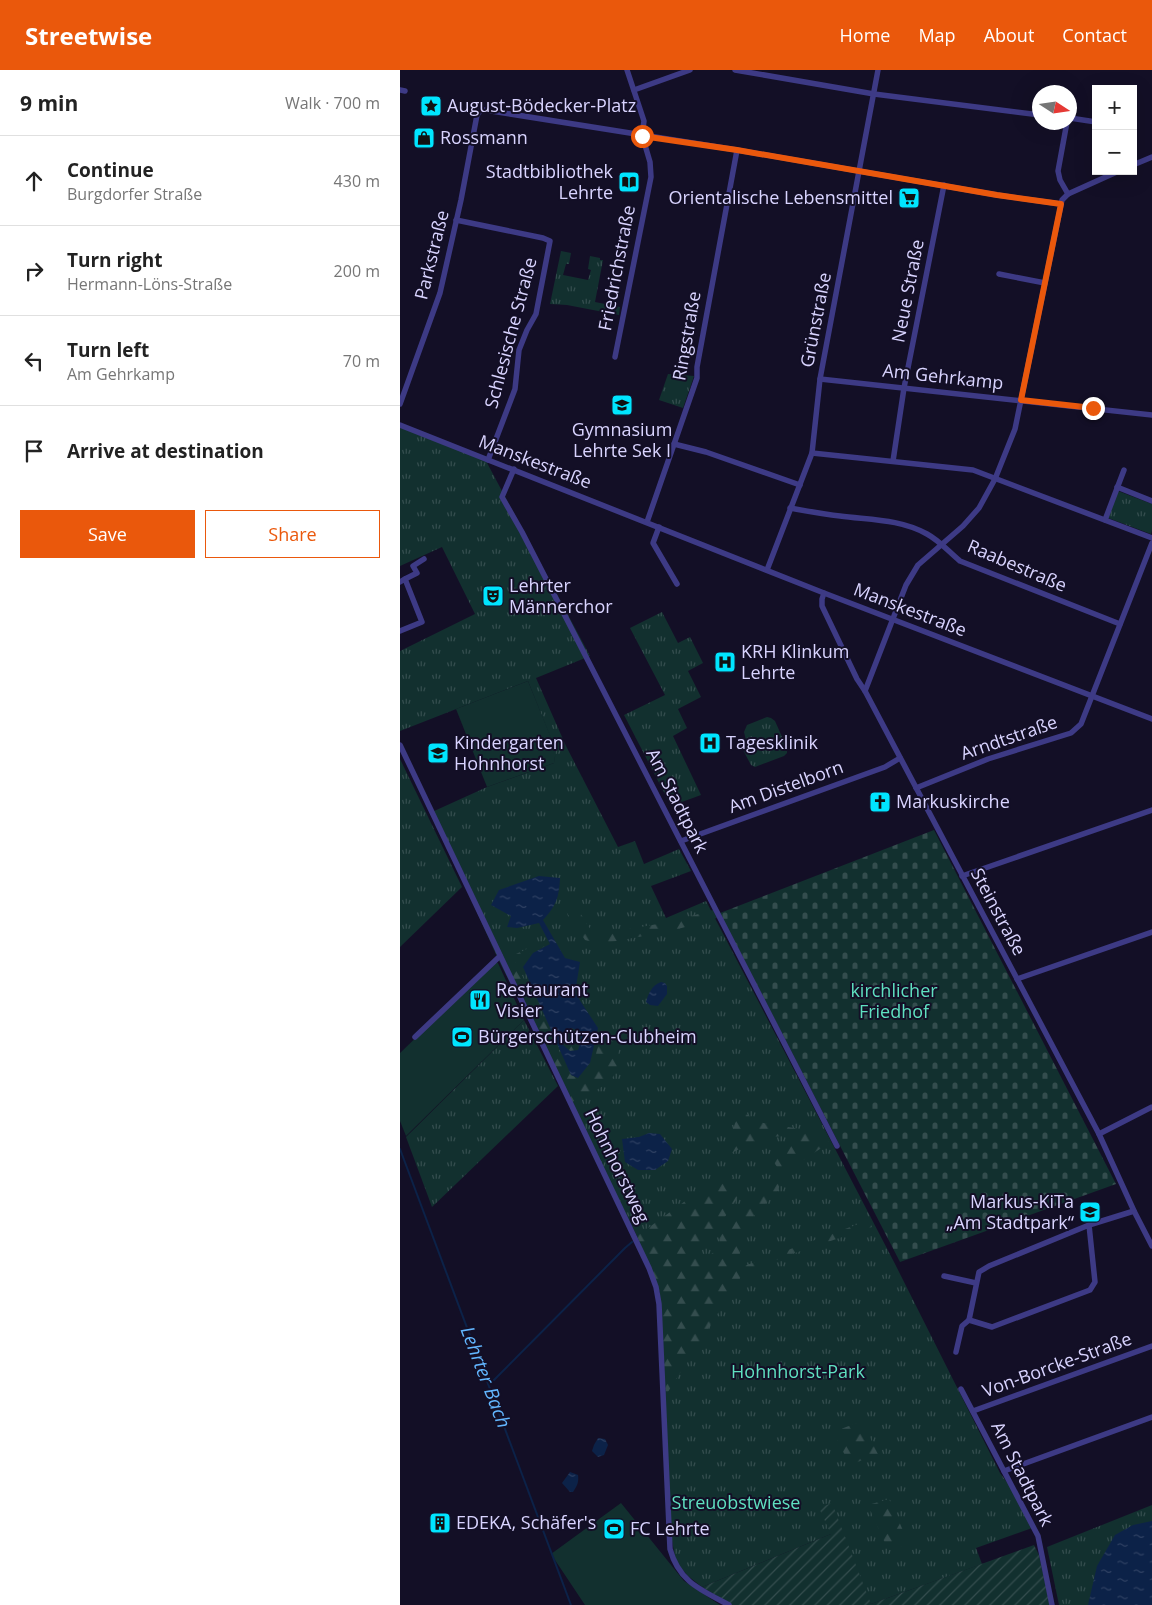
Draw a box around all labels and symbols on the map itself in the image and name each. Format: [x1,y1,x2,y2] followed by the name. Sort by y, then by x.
[1032,85,1077,130] north arrow
[447,93,636,117] place label: August-Bödecker-Platz
[419,94,443,118] place icon: August-Bödecker-Platz
[440,125,528,149] place label: Rossmann
[631,125,654,148] route start
[412,126,436,150] shop icon: Rossmann
[486,159,614,204] place label: Stadtbibliothek Lehrte
[617,170,641,194] library icon: Stadtbibliothek Lehrte
[668,185,893,209] place label: Orientalische Lebensmittel
[897,186,921,210] supermarket icon: Orientalische Lebensmittel
[592,203,640,333] street label: Friedrichstraße
[408,208,454,302] street label: Parkstraße
[885,237,929,344] street label: Neue Straße
[478,255,542,411] street label: Schlesische Straße
[794,270,836,369] street label: Grünstraße
[666,289,706,382] street label: Ringstraße
[881,358,1005,394] street label: Am Gehrkamp
[610,393,634,417] school or university icon: Gymnasium Lehrte Sek I
[1082,397,1105,420] route end
[572,417,672,462] place label: Gymnasium Lehrte Sek I
[475,429,595,494] street label: Manskestraße
[964,533,1071,597] street label: Raabestraße
[509,573,613,618] place label: Lehrter Männerchor
[850,577,970,642] street label: Manskestraße
[481,584,505,608] theatre icon: Lehrter Männerchor
[741,639,849,684] place label: KRH Klinkum Lehrte
[713,650,737,674] hospital icon: KRH Klinkum Lehrte
[957,709,1060,765] street label: Arndtstraße
[454,730,564,775] place label: Kindergarten Hohnhorst
[726,730,819,754] place label: Tagesklinik
[698,731,722,755] hospital icon: Tagesklinik
[426,741,450,765] school or university icon: Kindergarten Hohnhorst
[641,744,715,857] street label: Am Stadtpark
[725,754,846,818] street label: Am Distelborn
[896,789,1010,813] place label: Markuskirche
[868,790,892,814] church icon: Markuskirche
[966,864,1032,959] street label: Steinstraße
[496,977,588,1022] place label: Restaurant Visier
[850,978,938,1023] park label: kirchlicher Friedhof
[468,988,492,1012] restaurant icon: Restaurant Visier
[478,1024,697,1048] place label: Bürgerschützen-Clubheim
[450,1025,474,1049] sports icon: Bürgerschützen-Clubheim
[580,1104,656,1227] street label: Hohnhorstweg
[946,1189,1075,1234] place label: Markus-KiTa „Am Stadtpark“
[1078,1200,1102,1224] school or university icon: Markus-KiTa „Am Stadtpark“
[455,1322,517,1432] water label: Lehrter Bach
[979,1326,1135,1402] street label: Von-Borcke-Straße
[731,1359,865,1383] park label: Hohnhorst-Park
[986,1417,1060,1530] street label: Am Stadtpark
[672,1490,800,1514] park label: Streuobstwiese
[456,1510,596,1534] place label: EDEKA, Schäfer's
[428,1511,452,1535] building icon: EDEKA, Schäfer's
[630,1516,710,1540] place label: FC Lehrte
[602,1517,626,1541] sports icon: FC Lehrte

